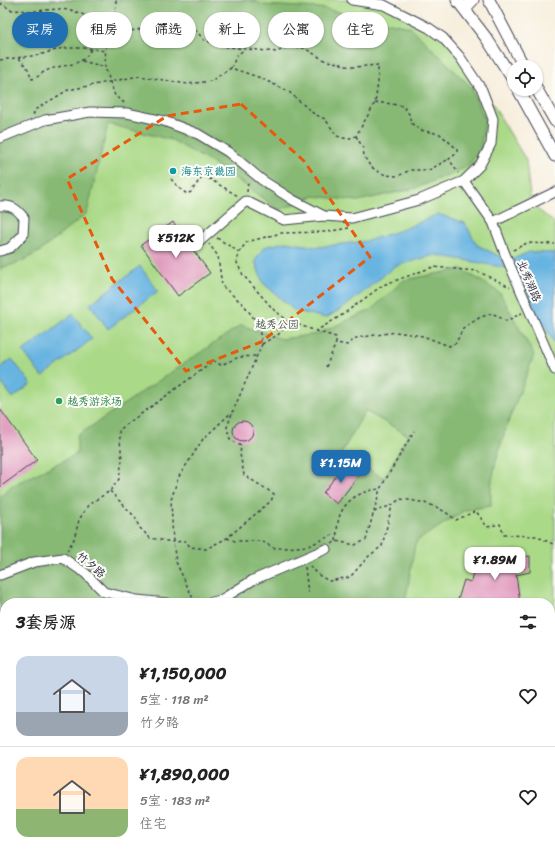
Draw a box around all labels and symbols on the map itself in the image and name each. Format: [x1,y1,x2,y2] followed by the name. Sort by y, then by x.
[181,162,236,181] place label: 海东京畿园
[168,166,178,176] marker: 海东京畿园
[148,225,204,259] pin: ¥512K
[512,257,546,305] street label: 北秀湖路
[255,315,299,334] park label: 越秀公园
[67,392,122,411] place label: 越秀游泳场
[54,396,64,406] marker: 越秀游泳场
[308,450,374,484] pin: ¥1.15M
[72,547,110,583] street label: 竹夕路
[462,547,528,581] pin: ¥1.89M

